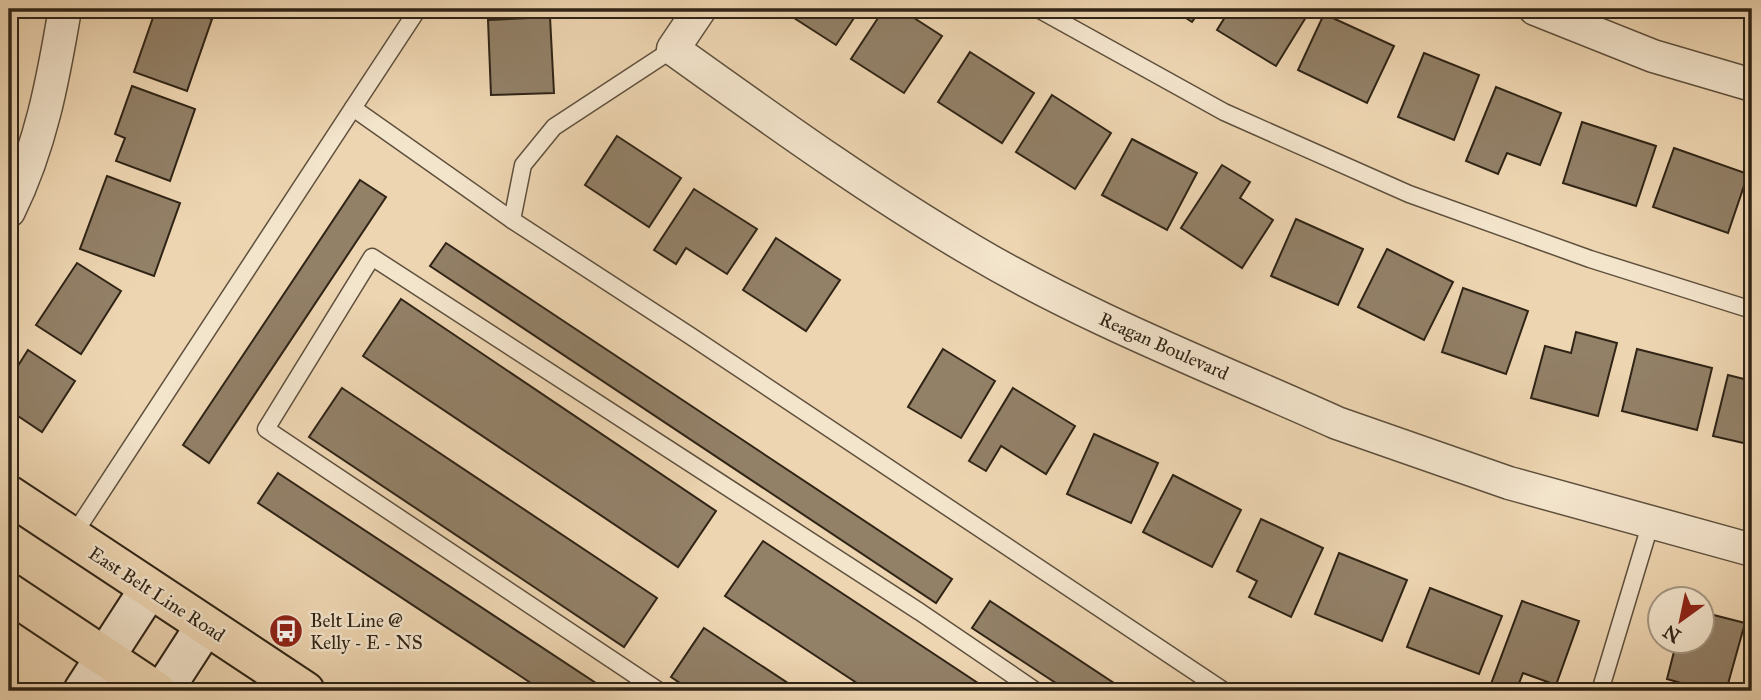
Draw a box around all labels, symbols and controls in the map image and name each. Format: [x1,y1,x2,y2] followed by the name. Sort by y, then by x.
[1095,307,1233,386] street label: Reagan Boulevard
[85,541,230,647] street label: East Belt Line Road
[1646,584,1716,654] north arrow
[310,609,423,654] place label: Belt Line @ Kelly - E - NS
[267,612,305,650] bus stop icon: Belt Line @ Kelly - E - NS
[1659,620,1685,648] text: N

